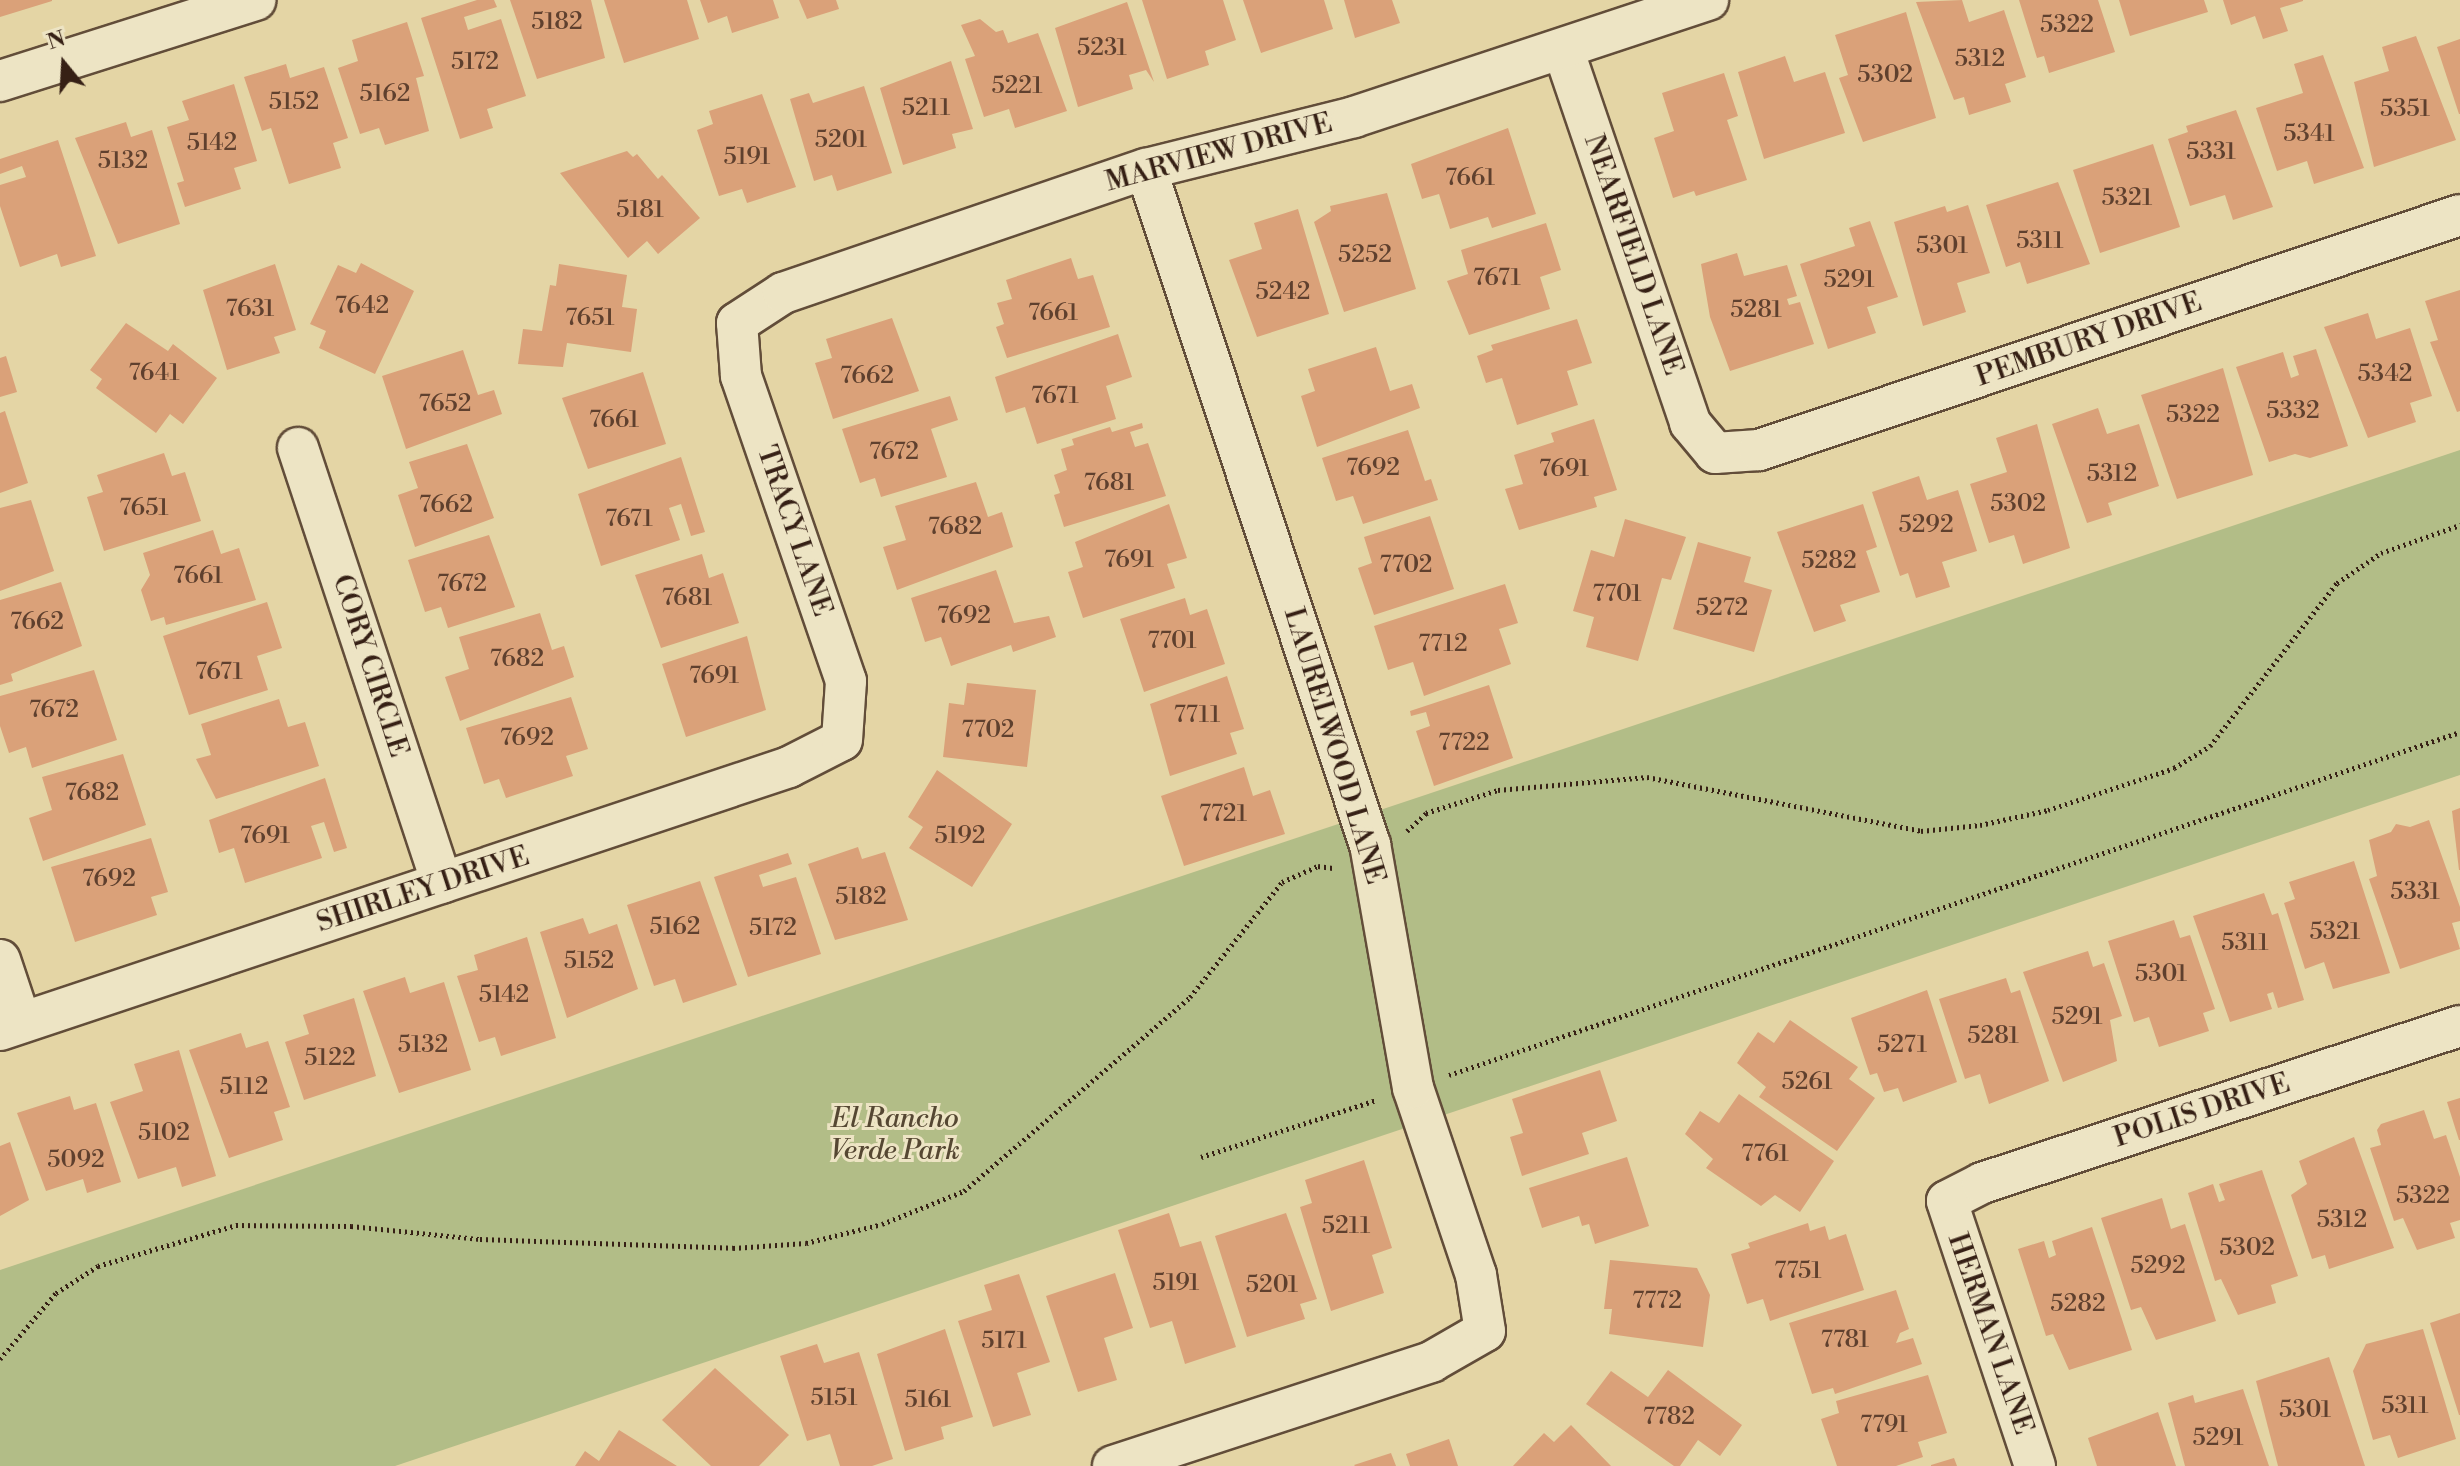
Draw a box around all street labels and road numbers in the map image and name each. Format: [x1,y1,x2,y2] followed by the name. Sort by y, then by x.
[1102,107,1336,199] street label: MARVIEW DRIVE
[1576,130,1690,380] street label: NEARFIELD LANE
[1972,286,2206,394] street label: PEMBURY DRIVE
[749,441,839,621] street label: TRACY LANE
[325,570,415,762] street label: CORY CIRCLE
[1276,604,1392,888] street label: LAURELWOOD LANE
[312,840,534,940] street label: SHIRLEY DRIVE
[2110,1067,2294,1155] street label: POLIS DRIVE
[1940,1229,2040,1439] street label: HERMAN LANE

